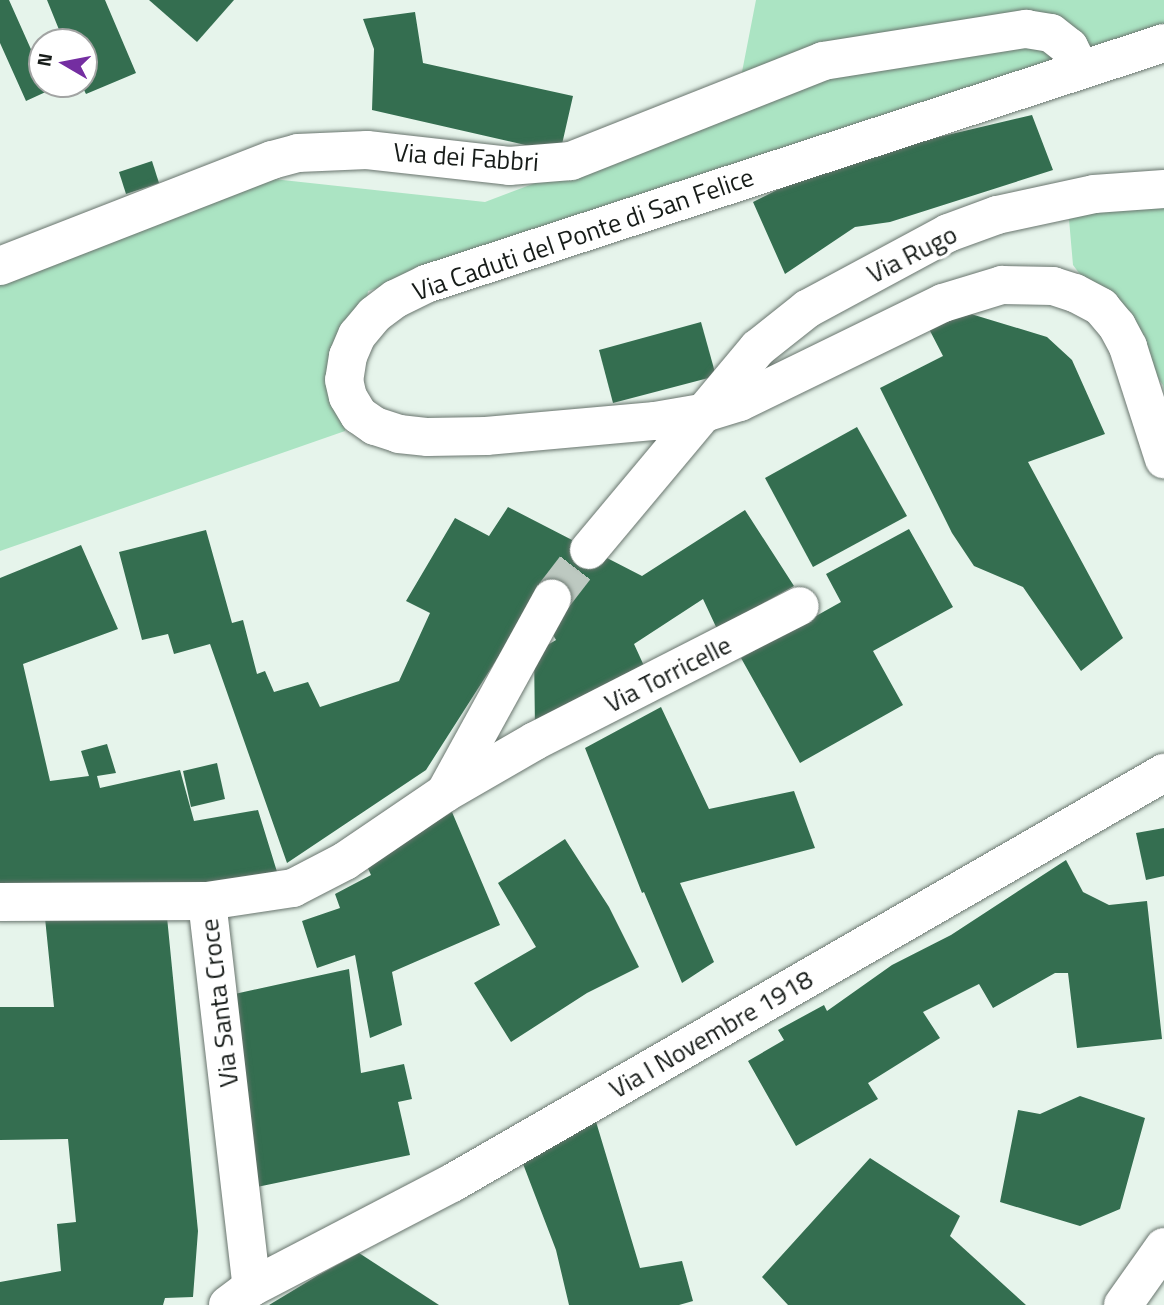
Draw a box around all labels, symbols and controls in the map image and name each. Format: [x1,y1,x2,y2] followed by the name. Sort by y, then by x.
[28,28,98,98] north arrow
[28,51,59,69] text: N
[392,136,540,178] street label: Via dei Fabbri
[408,161,758,307] street label: Via Caduti del Ponte di San Felice
[862,218,962,290] street label: Via Rugo
[600,629,736,719] street label: Via Torricelle
[193,917,245,1089] street label: Via Santa Croce
[604,963,818,1105] street label: Via I Novembre 1918

